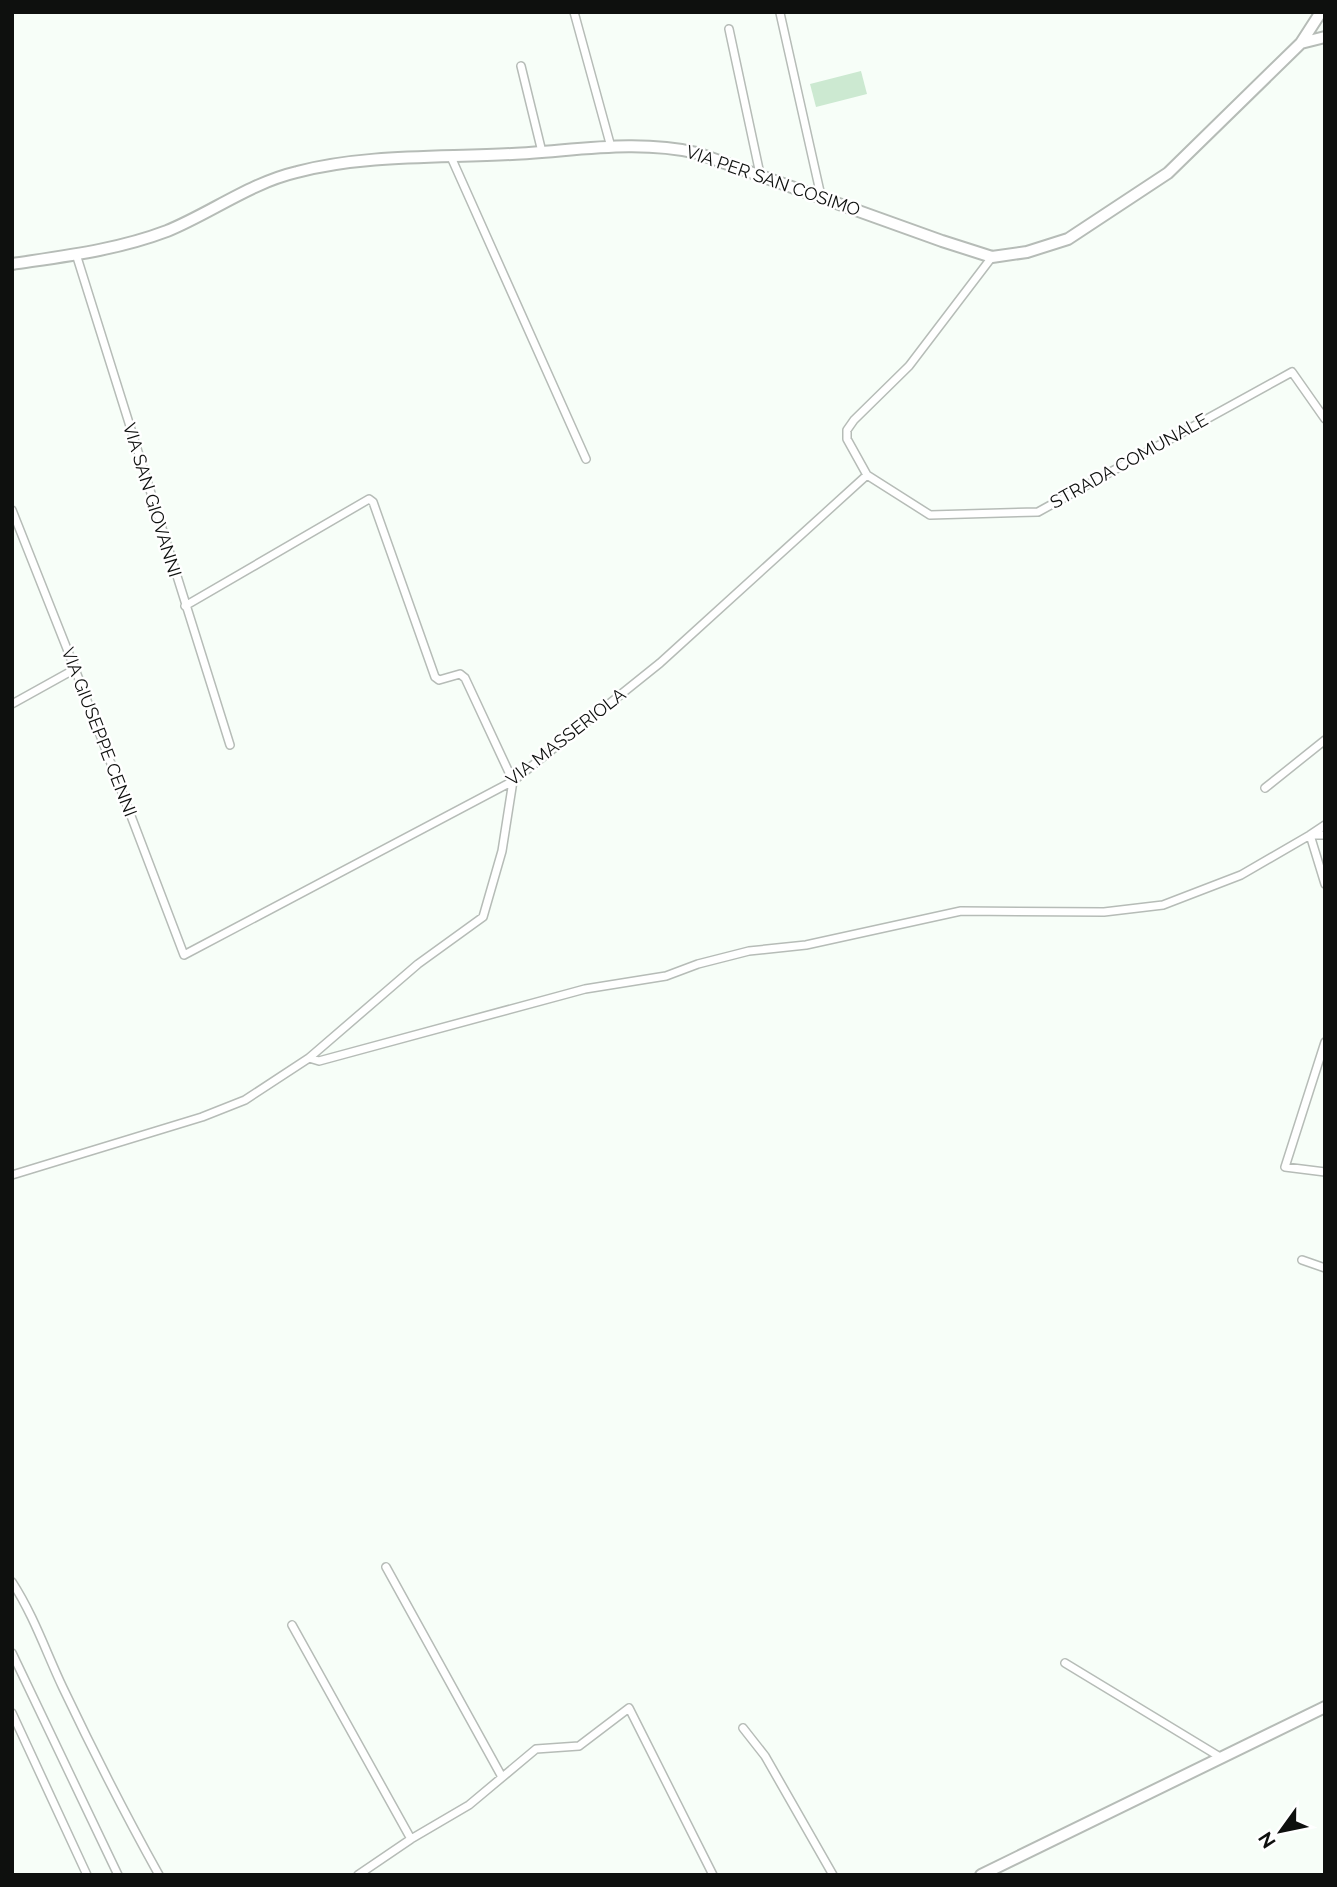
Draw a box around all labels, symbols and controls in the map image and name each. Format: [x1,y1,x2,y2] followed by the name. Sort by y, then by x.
[683,141,863,220] street label: VIA PER SAN COSIMO
[1046,408,1211,513] street label: STRADA COMUNALE
[119,420,186,580] street label: VIA SAN GIOVANNI
[58,644,141,819] street label: VIA GIUSEPPE CENNI
[502,683,630,790] street label: VIA MASSERIOLA
[1246,1796,1316,1866] north arrow
[1254,1828,1280,1852] text: N

